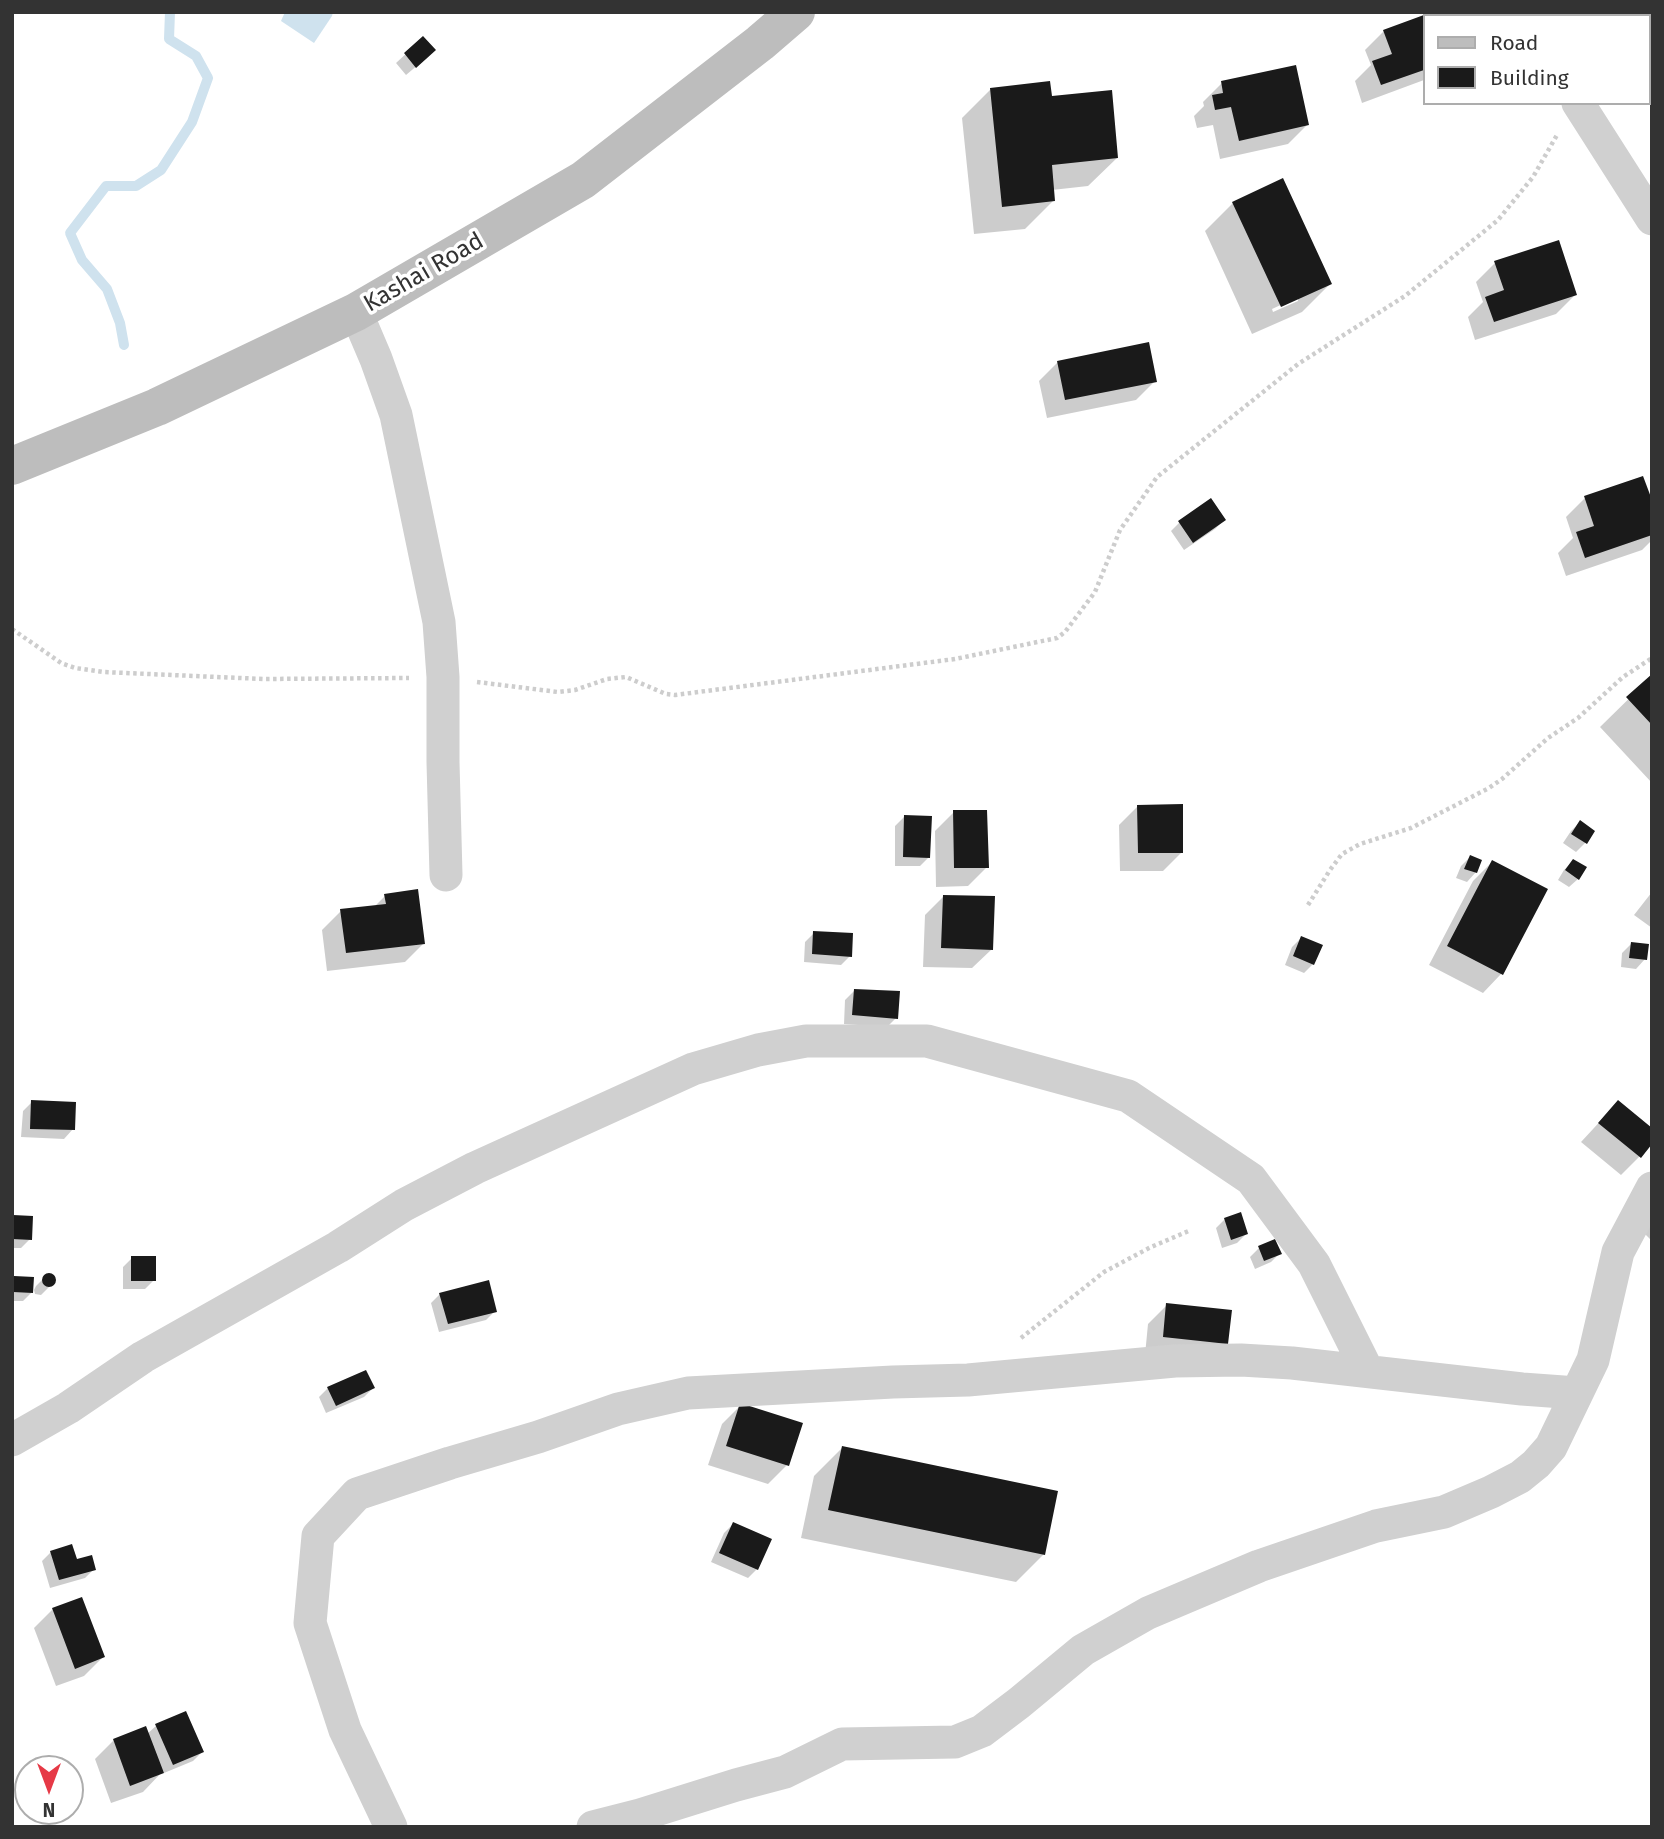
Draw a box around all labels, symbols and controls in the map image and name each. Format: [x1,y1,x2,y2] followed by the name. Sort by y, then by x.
[1422,14,1650,105] legend
[1490,30,1538,56] text: Road
[1490,65,1569,91] text: Building
[359,227,489,319] street label: Kashai Road
[14,1755,84,1825] north arrow
[43,1798,55,1821] text: N

